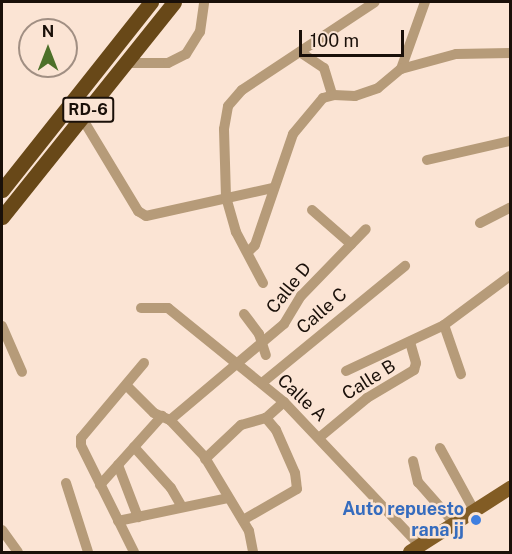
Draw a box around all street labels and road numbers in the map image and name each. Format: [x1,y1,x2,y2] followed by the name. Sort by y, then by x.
[61,97,115,123] road number: RD-6
[262,258,316,318] street label: Calle D
[293,283,351,339] street label: Calle C
[338,355,400,405] street label: Calle B
[273,370,331,426] street label: Calle A

